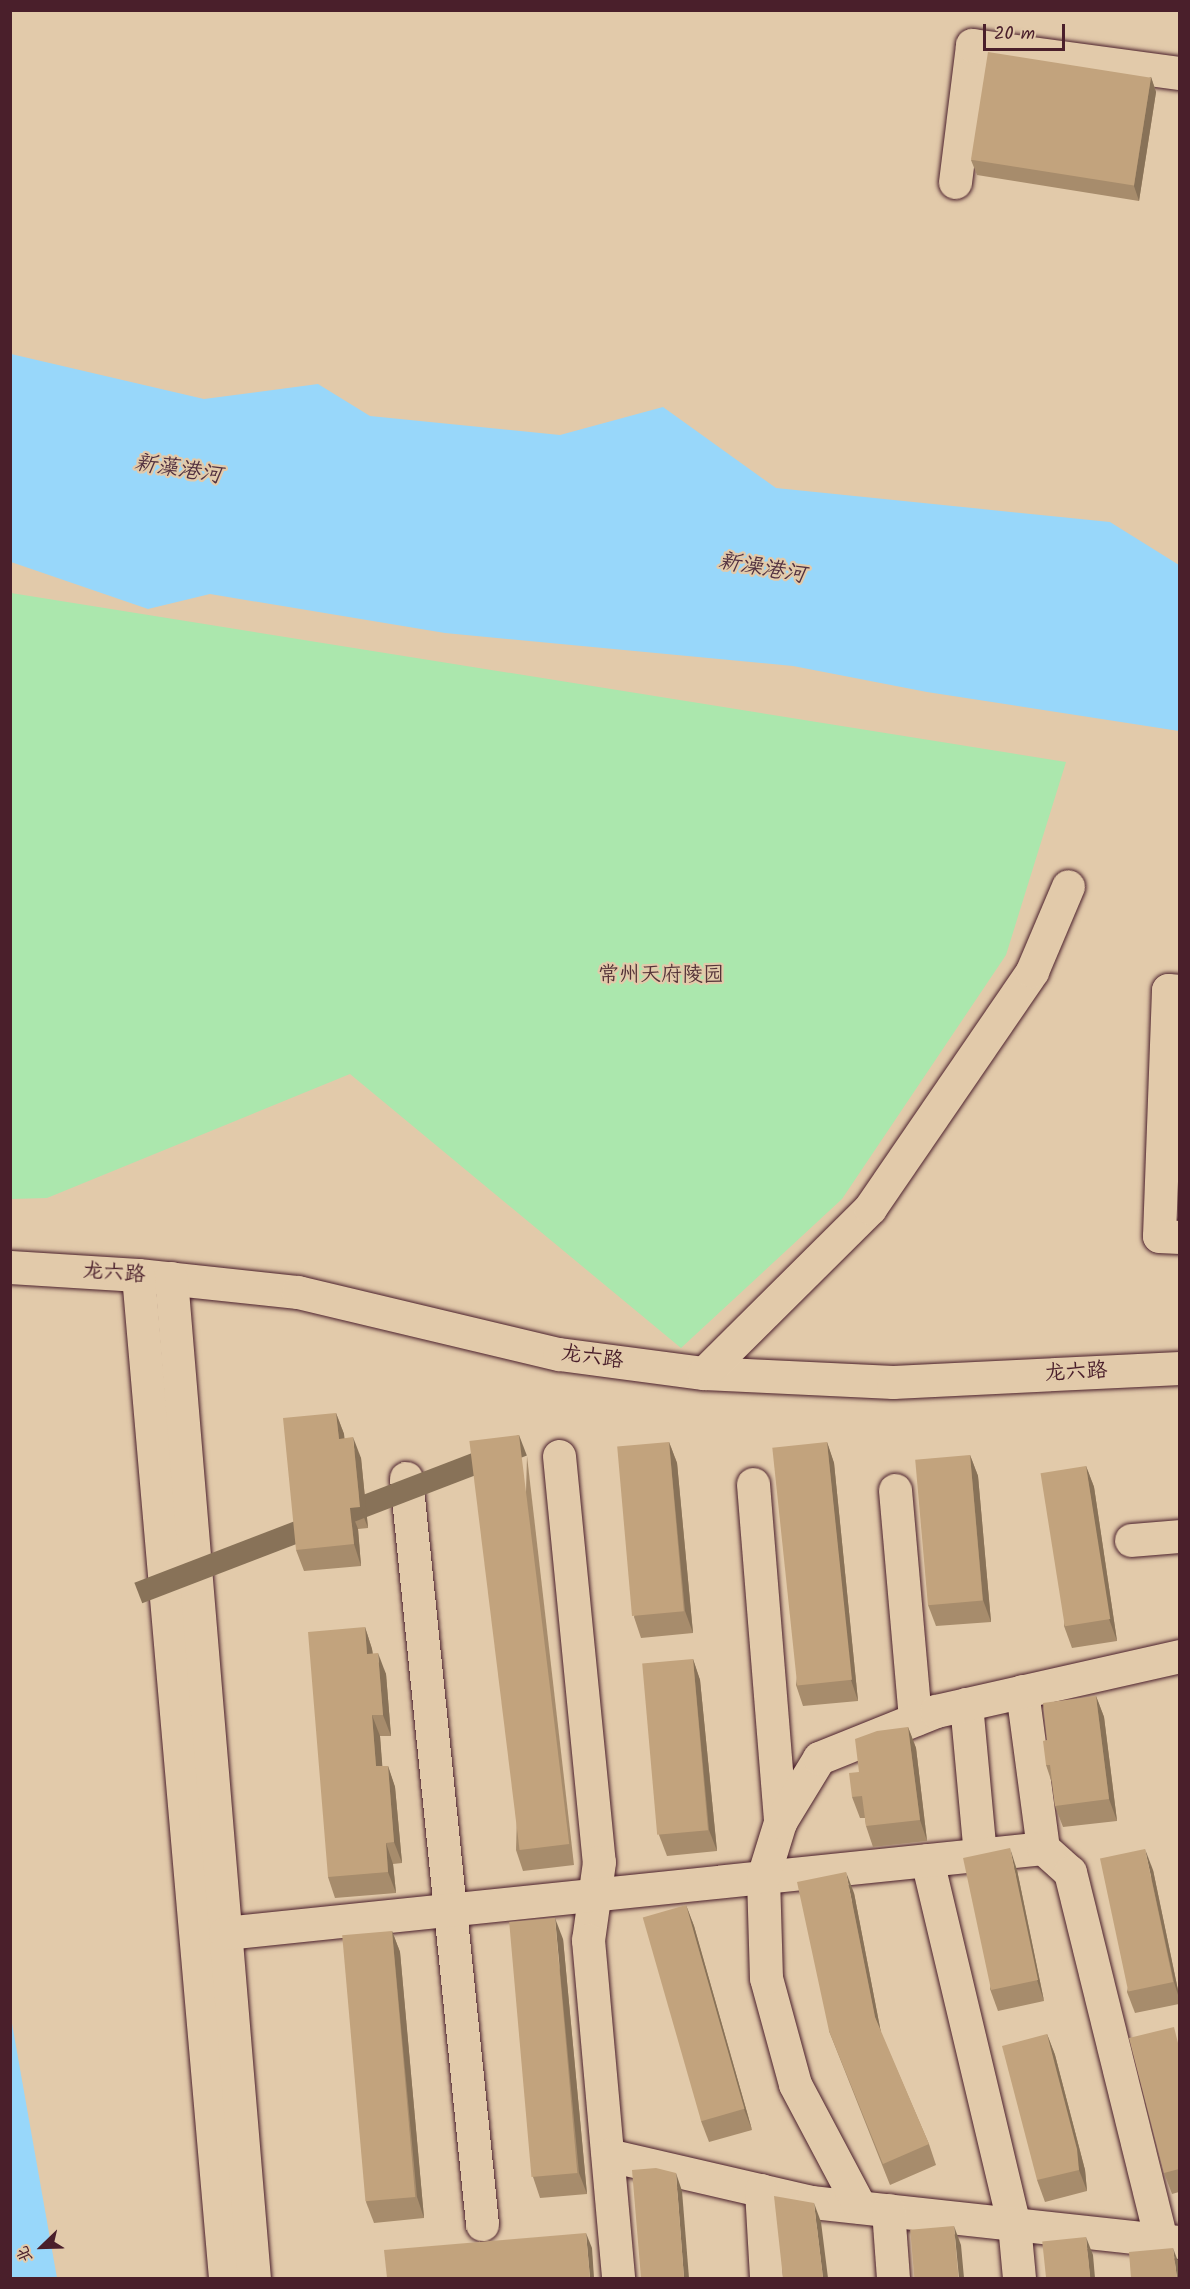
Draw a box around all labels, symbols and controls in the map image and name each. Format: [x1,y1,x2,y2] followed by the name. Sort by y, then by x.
[986,12,1068,50] scale bar
[994,20,1035,49] text: 20 m
[132,450,224,490] water label: 新藻港河
[716,548,808,590] water label: 新澡港河
[598,963,724,989] park label: 常州天府陵园
[82,1259,146,1289] street label: 龙六路
[559,1341,625,1375] street label: 龙六路
[1044,1359,1108,1387] street label: 龙六路
[12,2217,72,2277] north arrow
[10,2242,40,2266] text: 北

